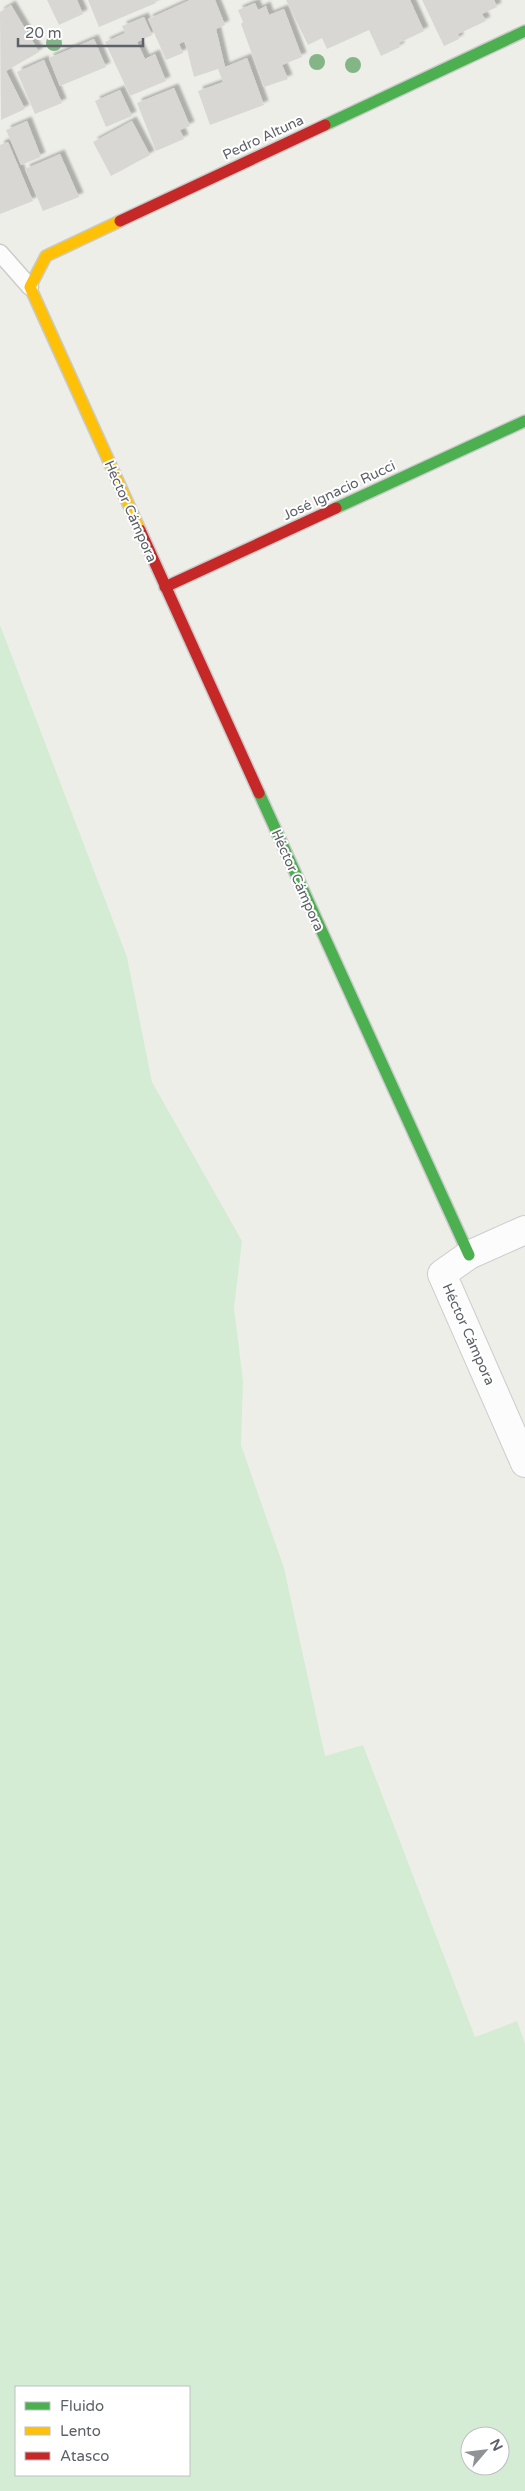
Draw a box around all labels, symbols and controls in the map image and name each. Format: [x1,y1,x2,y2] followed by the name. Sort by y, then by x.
[18,15,142,47] scale bar
[25,24,62,42] text: 20 m
[220,111,306,164] street label: Pedro Altuna
[280,457,398,524] street label: José Ignacio Rucci
[100,458,161,565] street label: Héctor Cámpora
[267,827,328,934] street label: Héctor Cámpora
[438,1281,499,1388] street label: Héctor Cámpora
[15,2386,190,2476] legend
[60,2397,104,2415] text: Fluido
[60,2422,101,2440] text: Lento
[460,2426,510,2476] north arrow
[486,2436,506,2454] text: N
[60,2447,109,2465] text: Atasco

